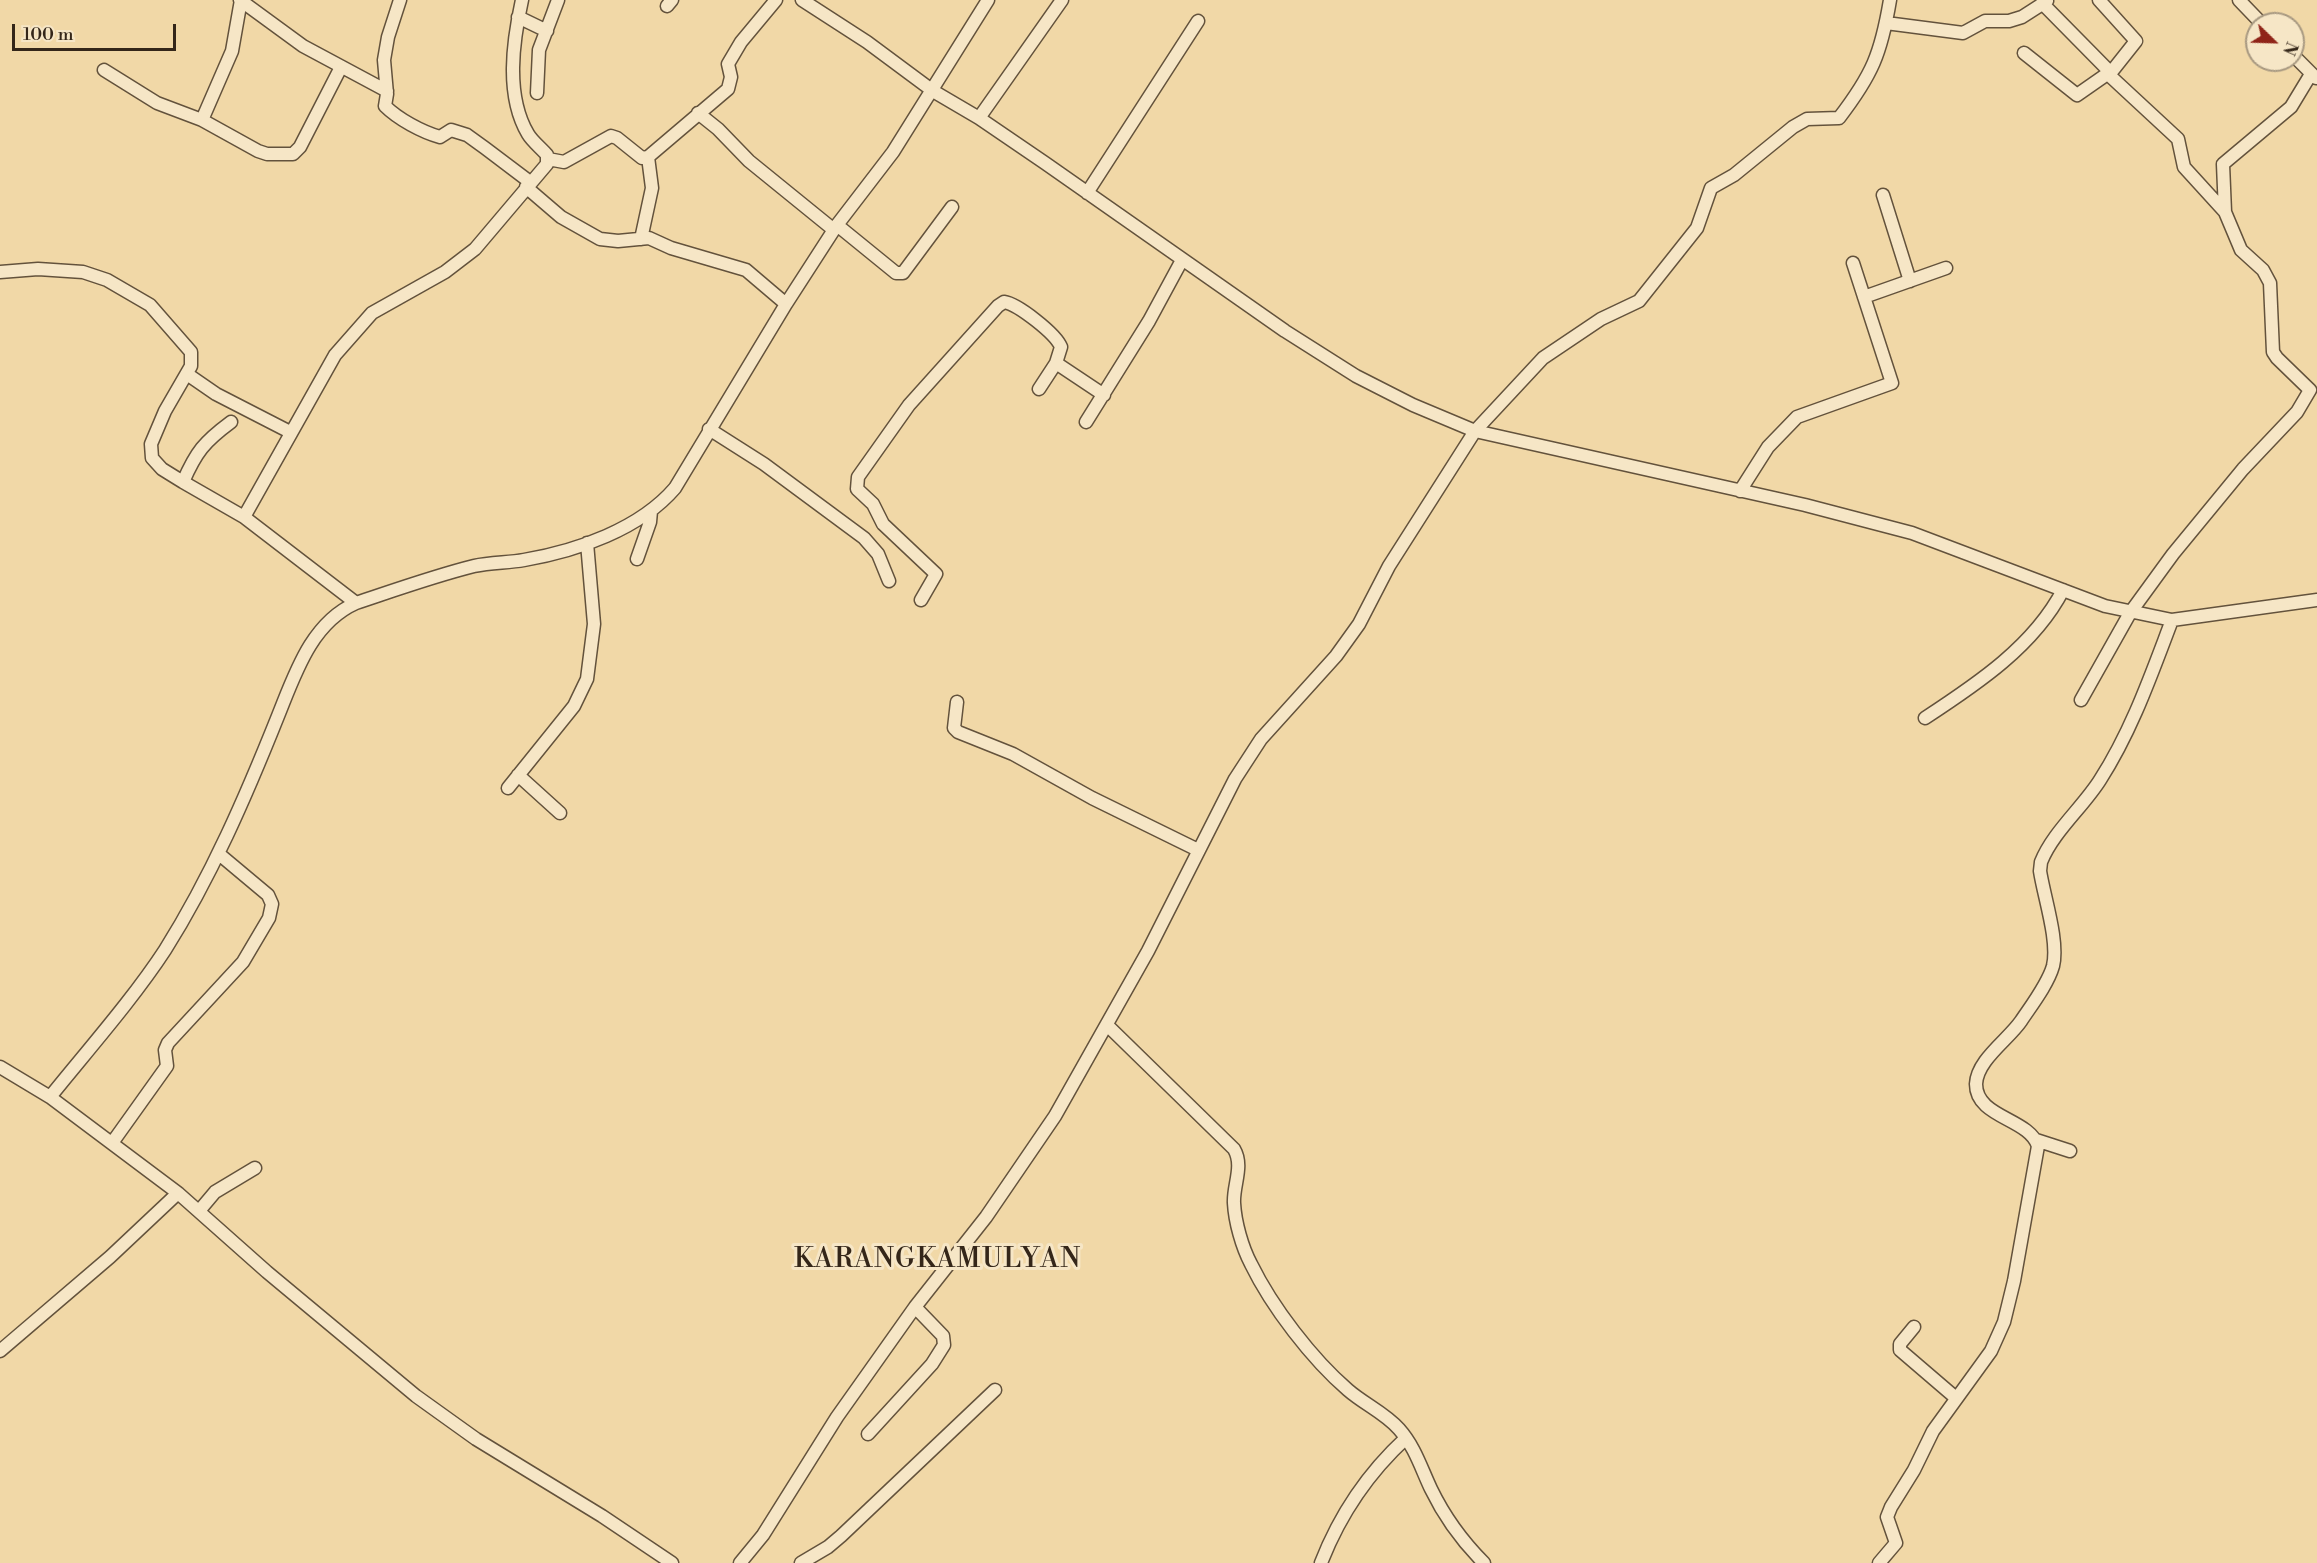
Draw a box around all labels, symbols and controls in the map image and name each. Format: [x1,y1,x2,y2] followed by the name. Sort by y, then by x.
[15,12,178,50] scale bar
[2245,12,2305,72] north arrow
[23,23,74,46] text: 100 m
[2278,39,2301,58] text: N
[794,1245,1082,1277] district label: KARANGKAMULYAN

